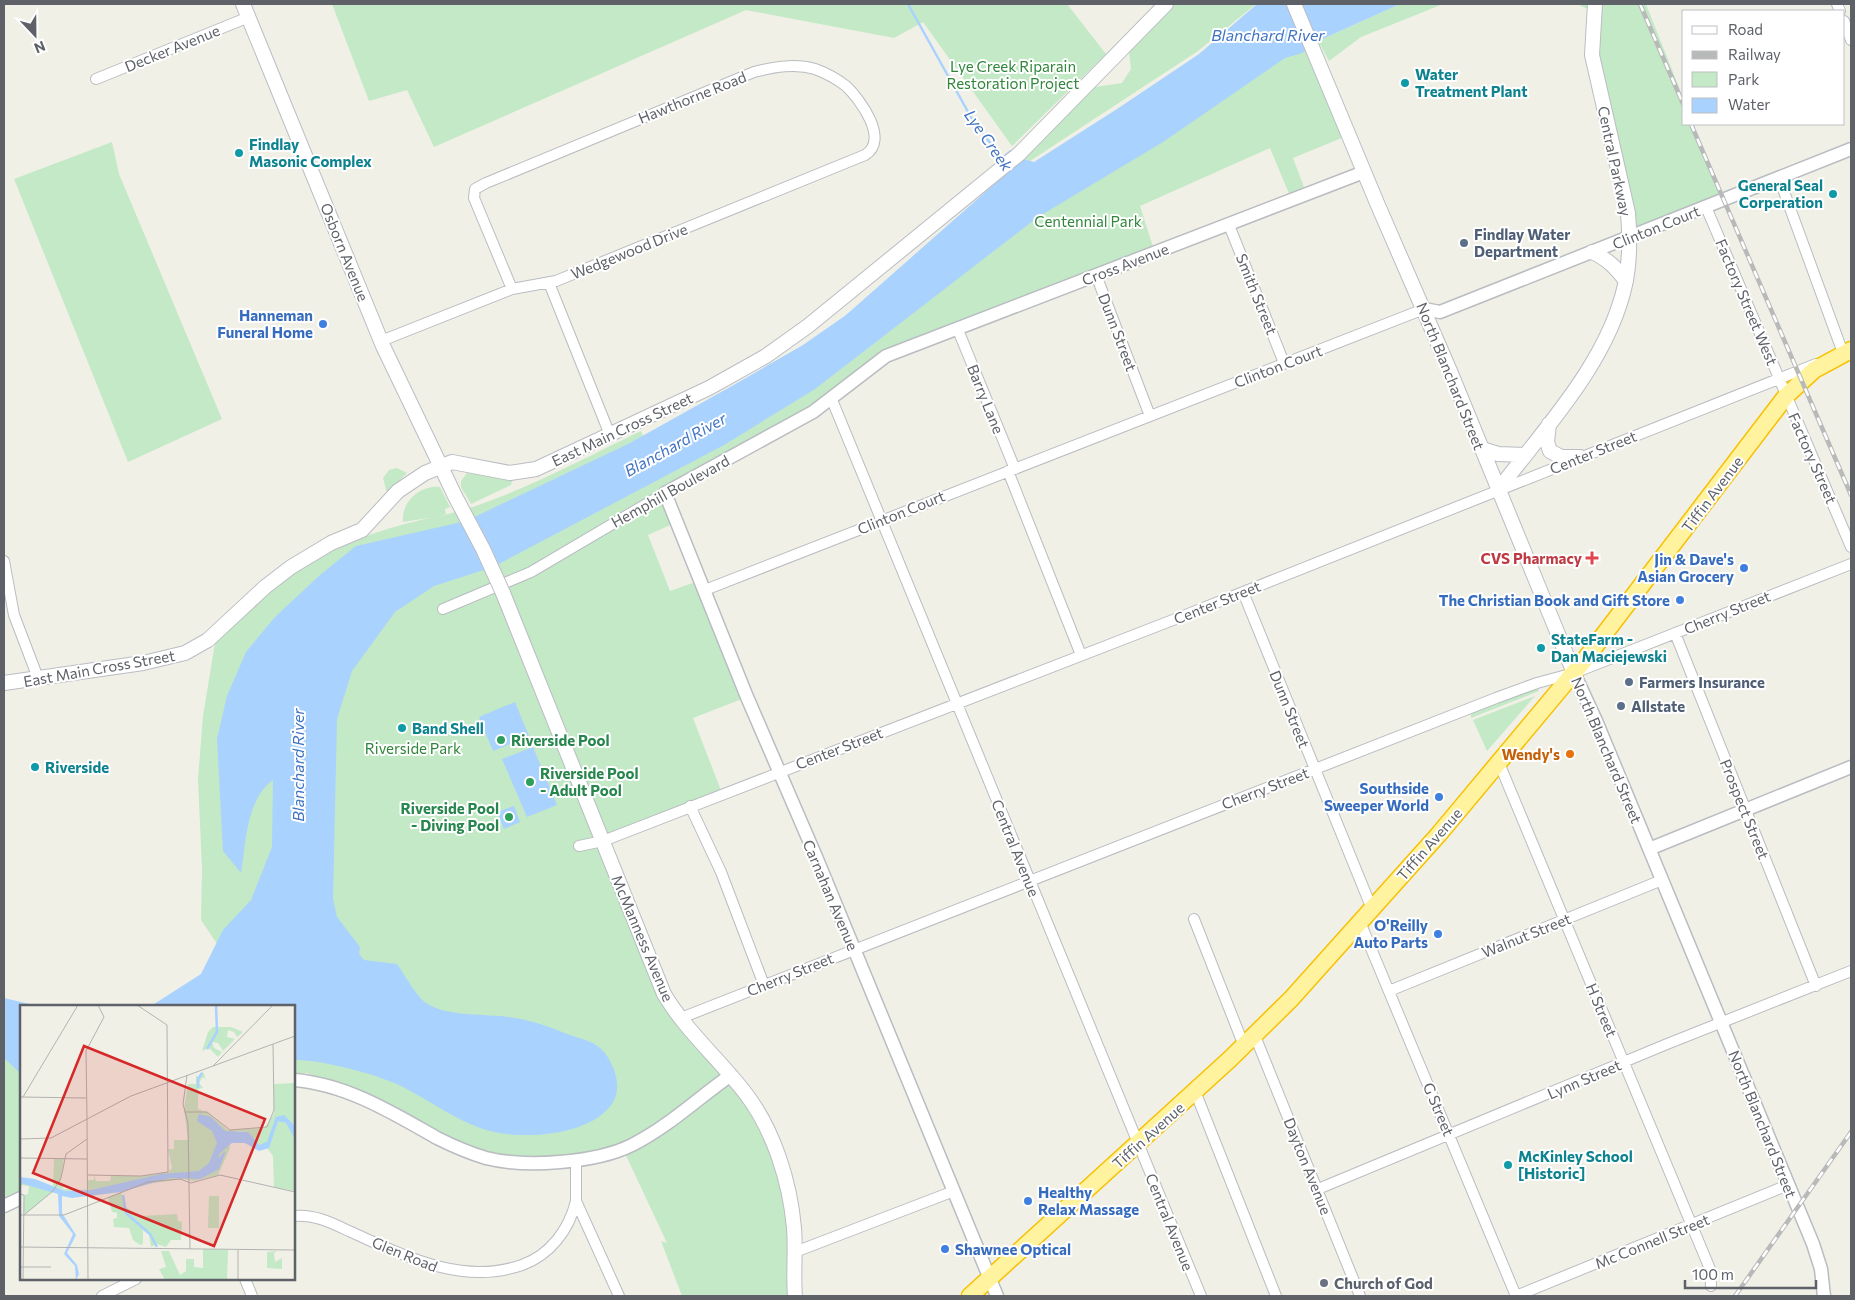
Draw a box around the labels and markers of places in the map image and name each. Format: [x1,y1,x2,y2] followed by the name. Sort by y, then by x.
[1415,65,1527,100] place label: Water Treatment Plant
[1399,77,1411,89] marker: Water Treatment Plant
[249,135,372,170] place label: Findlay Masonic Complex
[233,147,245,159] marker: Findlay Masonic Complex
[1738,176,1823,211] place label: General Seal Corperation
[1827,188,1839,200] marker: General Seal Corperation
[1474,225,1570,260] place label: Findlay Water Department
[1458,237,1470,249] marker: Findlay Water Department
[217,306,313,341] place label: Hanneman Funeral Home
[317,318,329,330] marker: Hanneman Funeral Home
[1481,549,1583,567] place label: CVS Pharmacy
[1637,550,1735,585] place label: Jin & Dave's Asian Grocery
[1586,552,1598,564] marker: CVS Pharmacy
[1738,562,1750,574] marker: Jin & Dave's Asian Grocery
[1439,591,1670,609] place label: The Christian Book and Gift Store
[1674,594,1686,606] marker: The Christian Book and Gift Store
[1551,630,1667,665] place label: StateFarm - Dan Maciejewski
[1535,642,1547,654] marker: StateFarm - Dan Maciejewski
[1639,673,1765,691] place label: Farmers Insurance
[1623,676,1635,688] marker: Farmers Insurance
[1631,697,1685,715] place label: Allstate
[1615,700,1627,712] marker: Allstate
[412,719,484,737] place label: Band Shell
[396,722,408,734] marker: Band Shell
[511,731,610,749] place label: Riverside Pool
[495,734,507,746] marker: Riverside Pool
[1501,745,1560,763] place label: Wendy's
[1564,748,1576,760] marker: Wendy's
[45,758,109,776] place label: Riverside
[29,761,41,773] marker: Riverside
[540,764,639,799] place label: Riverside Pool - Adult Pool
[524,776,536,788] marker: Riverside Pool - Adult Pool
[1324,779,1429,814] place label: Southside Sweeper World
[1433,791,1445,803] marker: Southside Sweeper World
[401,799,499,834] place label: Riverside Pool - Diving Pool
[503,811,515,823] marker: Riverside Pool - Diving Pool
[1354,916,1429,951] place label: O'Reilly Auto Parts
[1432,928,1444,940] marker: O'Reilly Auto Parts
[1518,1147,1633,1182] place label: McKinley School [Historic]
[1502,1159,1514,1171] marker: McKinley School [Historic]
[1038,1183,1139,1218] place label: Healthy Relax Massage
[1022,1195,1034,1207] marker: Healthy Relax Massage
[955,1240,1071,1258] place label: Shawnee Optical
[939,1243,951,1255] marker: Shawnee Optical
[1334,1274,1433,1292] place label: Church of God
[1318,1277,1330,1289] marker: Church of God

